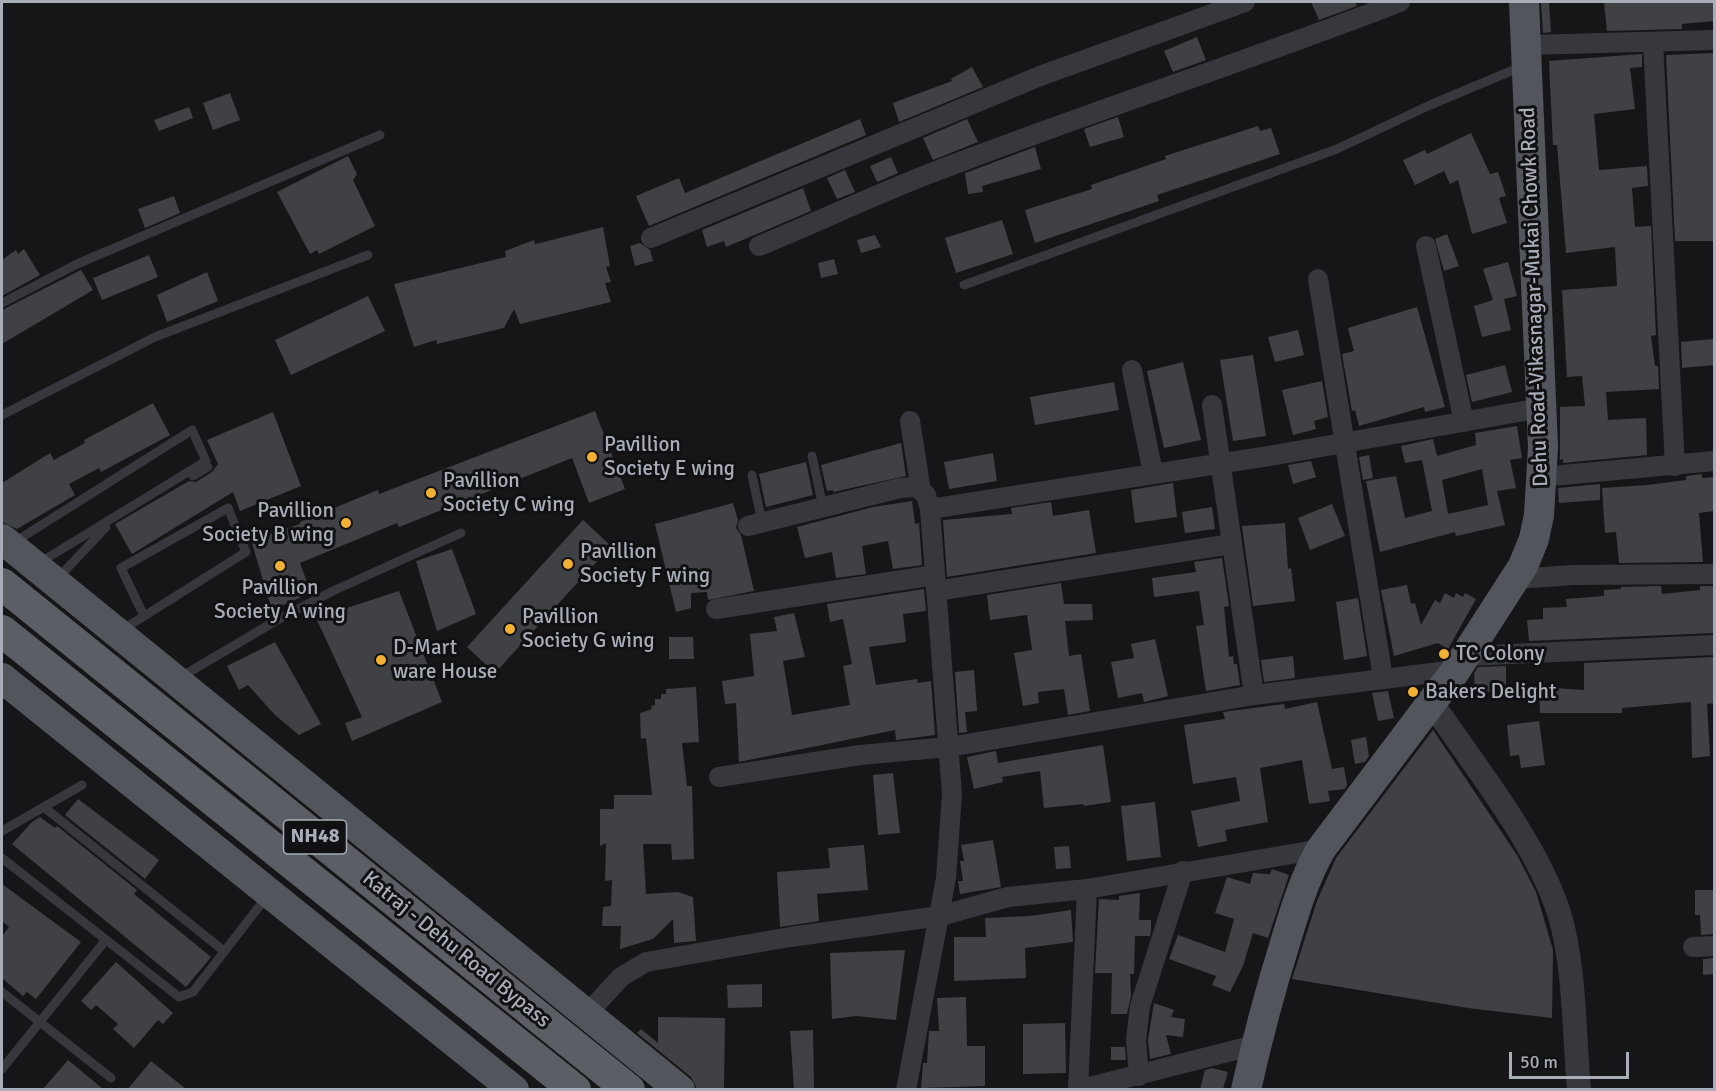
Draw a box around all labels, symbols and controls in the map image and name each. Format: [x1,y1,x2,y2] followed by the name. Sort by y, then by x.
[1516,107,1554,487] street label: Dehu Road-Vikasnagar-Mukai Chowk Road
[604,432,735,482] place label: Pavillion Society E wing
[585,450,599,464] marker: Pavillion Society E wing
[443,468,575,518] place label: Pavillion Society C wing
[424,486,438,500] marker: Pavillion Society C wing
[202,498,334,548] place label: Pavillion Society B wing
[339,516,353,530] marker: Pavillion Society B wing
[580,539,710,589] place label: Pavillion Society F wing
[561,557,575,571] marker: Pavillion Society F wing
[273,559,287,573] marker: Pavillion Society A wing
[214,575,346,625] place label: Pavillion Society A wing
[522,604,655,654] place label: Pavillion Society G wing
[503,622,517,636] marker: Pavillion Society G wing
[393,635,497,685] place label: D-Mart ware House
[1456,641,1544,667] place label: TC Colony
[1437,647,1451,661] marker: TC Colony
[374,653,388,667] marker: D-Mart ware House
[1425,679,1556,705] place label: Bakers Delight
[1406,685,1420,699] marker: Bakers Delight
[284,820,346,854] road number: NH48
[357,866,555,1034] street label: Katraj - Dehu Road Bypass
[1512,1040,1632,1078] scale bar
[1520,1051,1558,1073] text: 50 m

